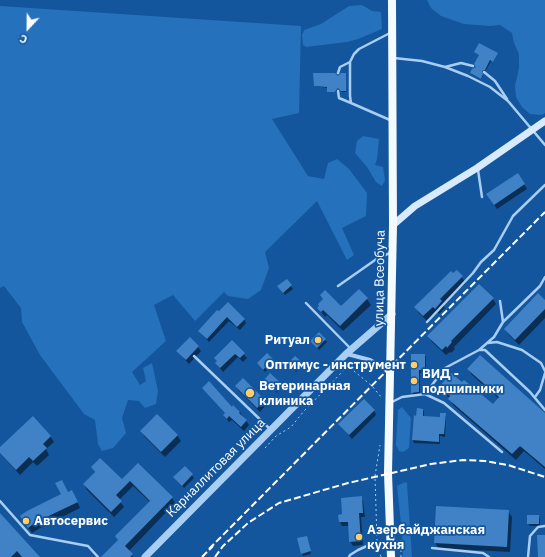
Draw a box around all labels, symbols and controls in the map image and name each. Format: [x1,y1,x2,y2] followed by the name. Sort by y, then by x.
[8,8,48,48] north arrow
[18,31,29,47] text: С
[371,230,389,326] street label: улица Всеобуча
[265,332,310,348] place label: Ритуал
[313,335,323,345] marker: Ритуал
[265,357,406,373] place label: Оптимус - инструмент
[409,360,419,370] marker: Оптимус - инструмент
[422,366,504,397] place label: ВИД - подшипники
[409,376,419,386] marker: ВИД - подшипники
[259,378,351,409] place label: Ветеринарная клиника
[244,387,256,399] marker: Ветеринарная клиника
[163,415,269,521] street label: Карналлитовая улица
[34,513,108,529] place label: Автосервис
[21,516,31,526] marker: Автосервис
[367,522,485,553] place label: Азербайджанская кухня
[354,532,364,542] marker: Азербайджанская кухня

